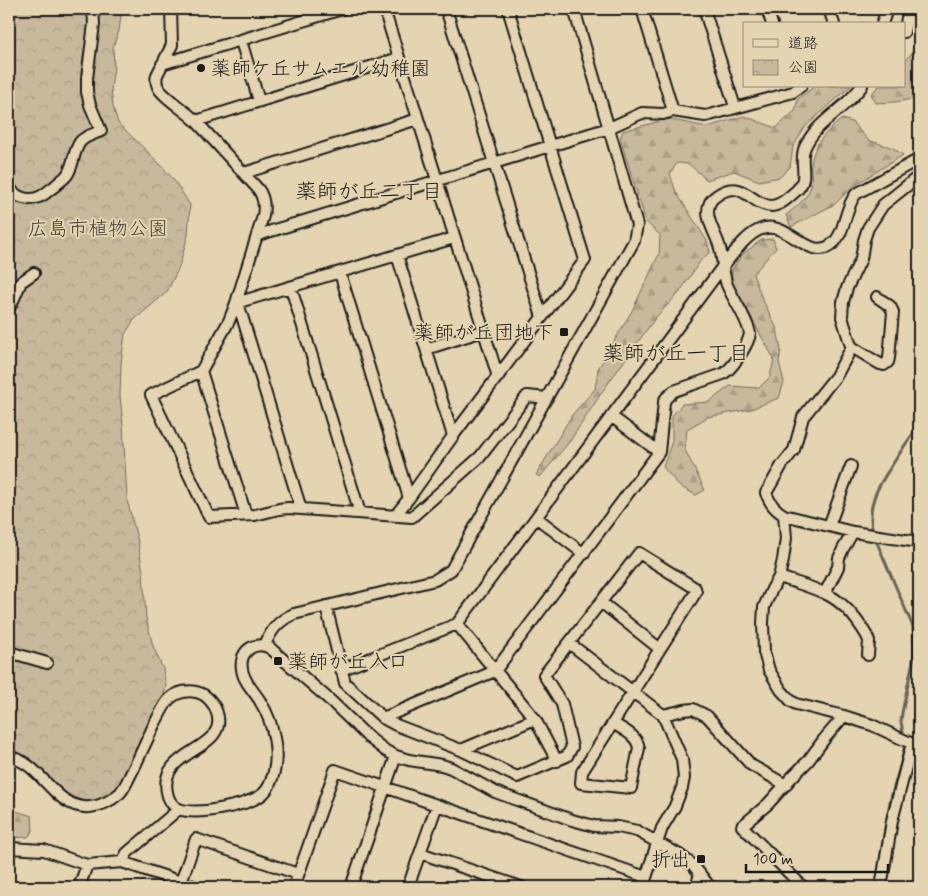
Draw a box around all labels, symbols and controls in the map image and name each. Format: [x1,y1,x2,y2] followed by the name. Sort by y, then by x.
[743,22,906,88] legend
[788,34,818,54] text: 道路
[211,56,430,83] place label: 薬師ケ丘サムエル幼稚園
[788,58,818,78] text: 公園
[195,62,207,74] marker: 薬師ケ丘サムエル幼稚園
[296,178,443,206] district label: 薬師が丘二丁目
[28,216,168,243] park label: 広島市植物公園
[414,320,554,347] place label: 薬師が丘団地下
[558,326,570,338] marker: 薬師が丘団地下
[603,340,750,368] district label: 薬師が丘一丁目
[288,649,408,676] place label: 薬師が丘入口
[272,655,284,667] marker: 薬師が丘入口
[746,841,888,873] scale bar
[651,847,691,874] place label: 折出
[753,850,793,870] text: 100 m
[695,853,707,865] marker: 折出

